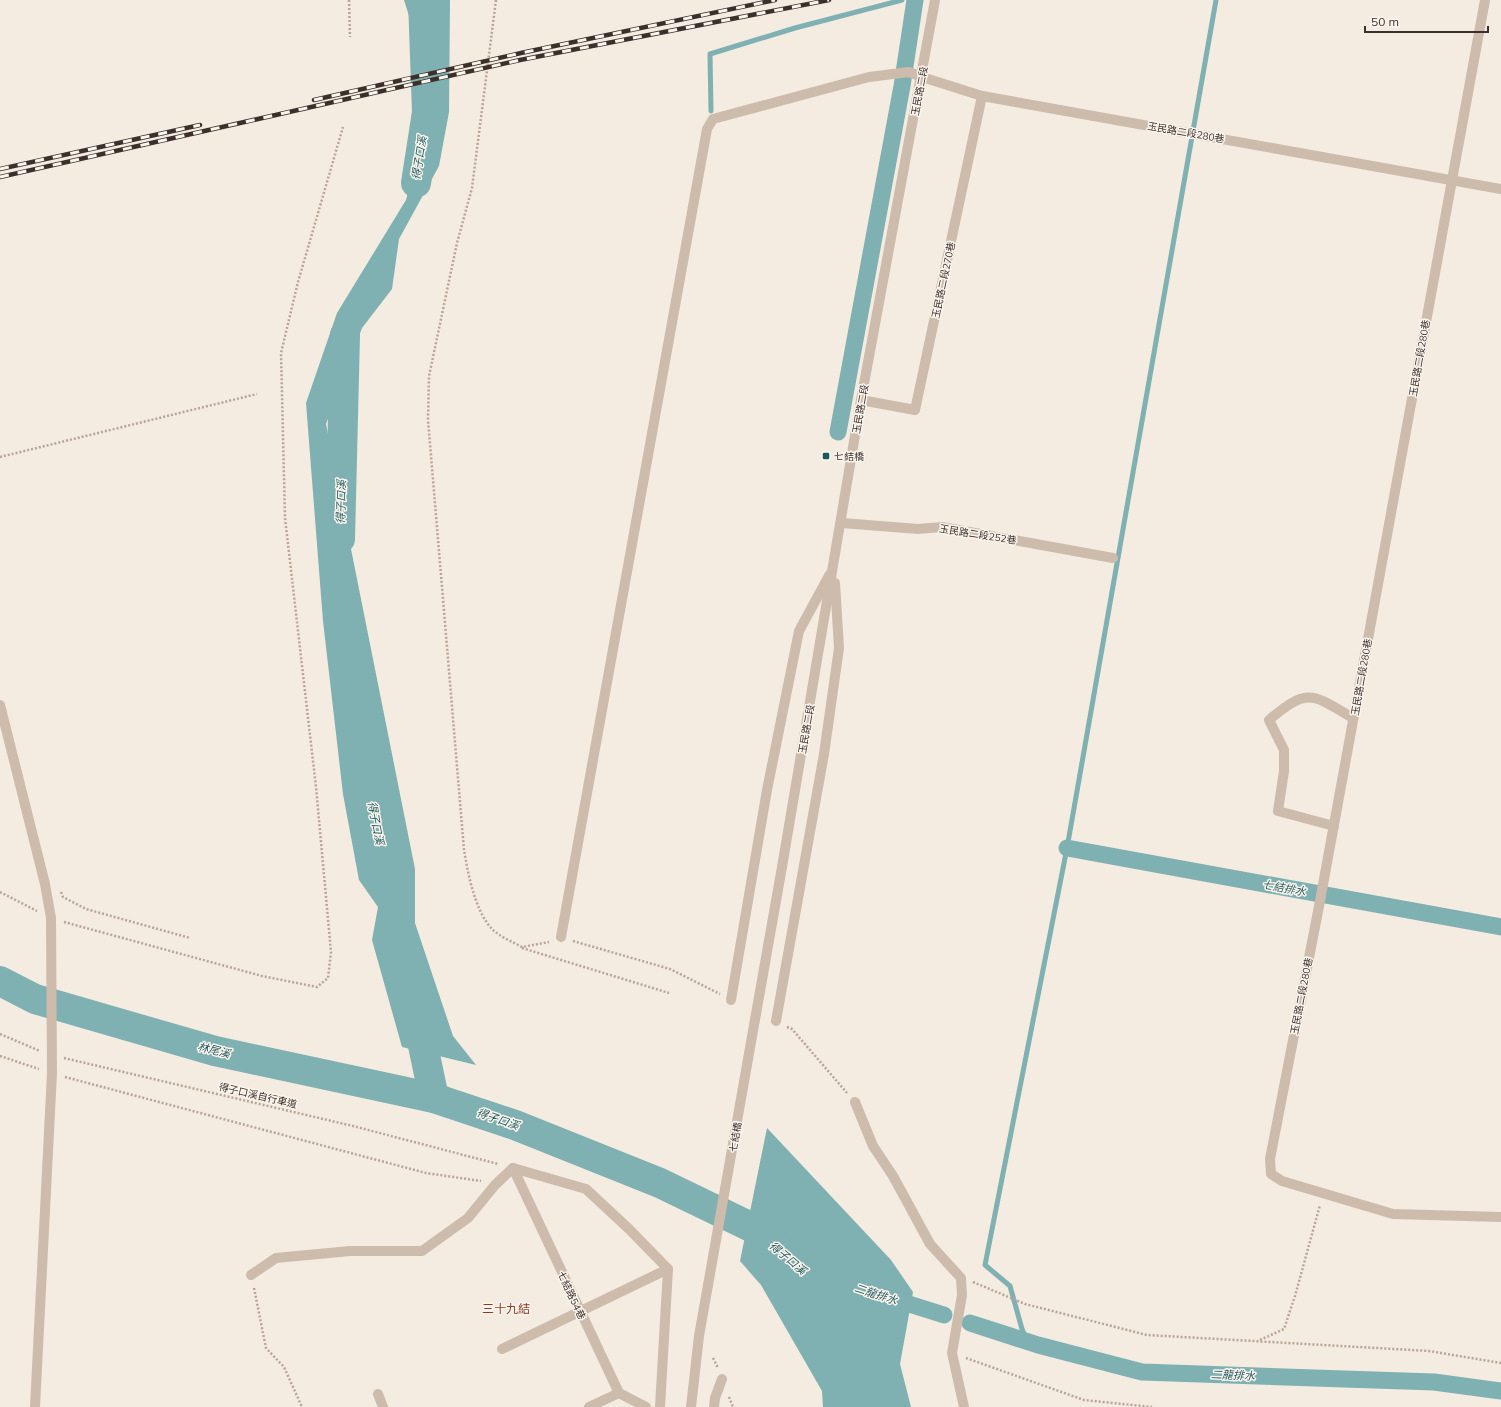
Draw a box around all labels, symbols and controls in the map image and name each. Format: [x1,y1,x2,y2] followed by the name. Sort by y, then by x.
[1365,8,1488,34] scale bar
[1371,14,1399,29] text: 50 m
[908,65,931,117] street label: 玉民路二段
[1146,119,1225,146] street label: 玉民路二段280巷
[409,133,430,181] water label: 得子口溪
[929,241,958,320] street label: 玉民路二段270巷
[1406,319,1433,398] street label: 玉民路二段280巷
[850,383,871,435] street label: 玉民路二段
[834,450,864,463] place label: 七結橋
[821,451,831,461] marker: 七結橋
[334,478,348,524] water label: 得子口溪
[938,522,1017,547] street label: 玉民路二段252巷
[1348,638,1375,717] street label: 玉民路二段280巷
[796,703,817,755] street label: 玉民路二段
[365,800,387,848] water label: 得子口溪
[1261,877,1308,899] water label: 七結排水
[1288,957,1315,1036] street label: 玉民路二段280巷
[196,1039,234,1061] water label: 林尾溪
[217,1080,298,1111] street label: 得子口溪自行車道
[475,1105,523,1133] water label: 得子口溪
[726,1121,744,1153] street label: 七結橋
[767,1238,811,1279] water label: 得子口溪
[555,1269,588,1322] street label: 七結路54巷
[853,1281,900,1308] water label: 二龍排水
[482,1301,530,1316] district label: 三十九結
[1211,1367,1256,1383] water label: 二龍排水

